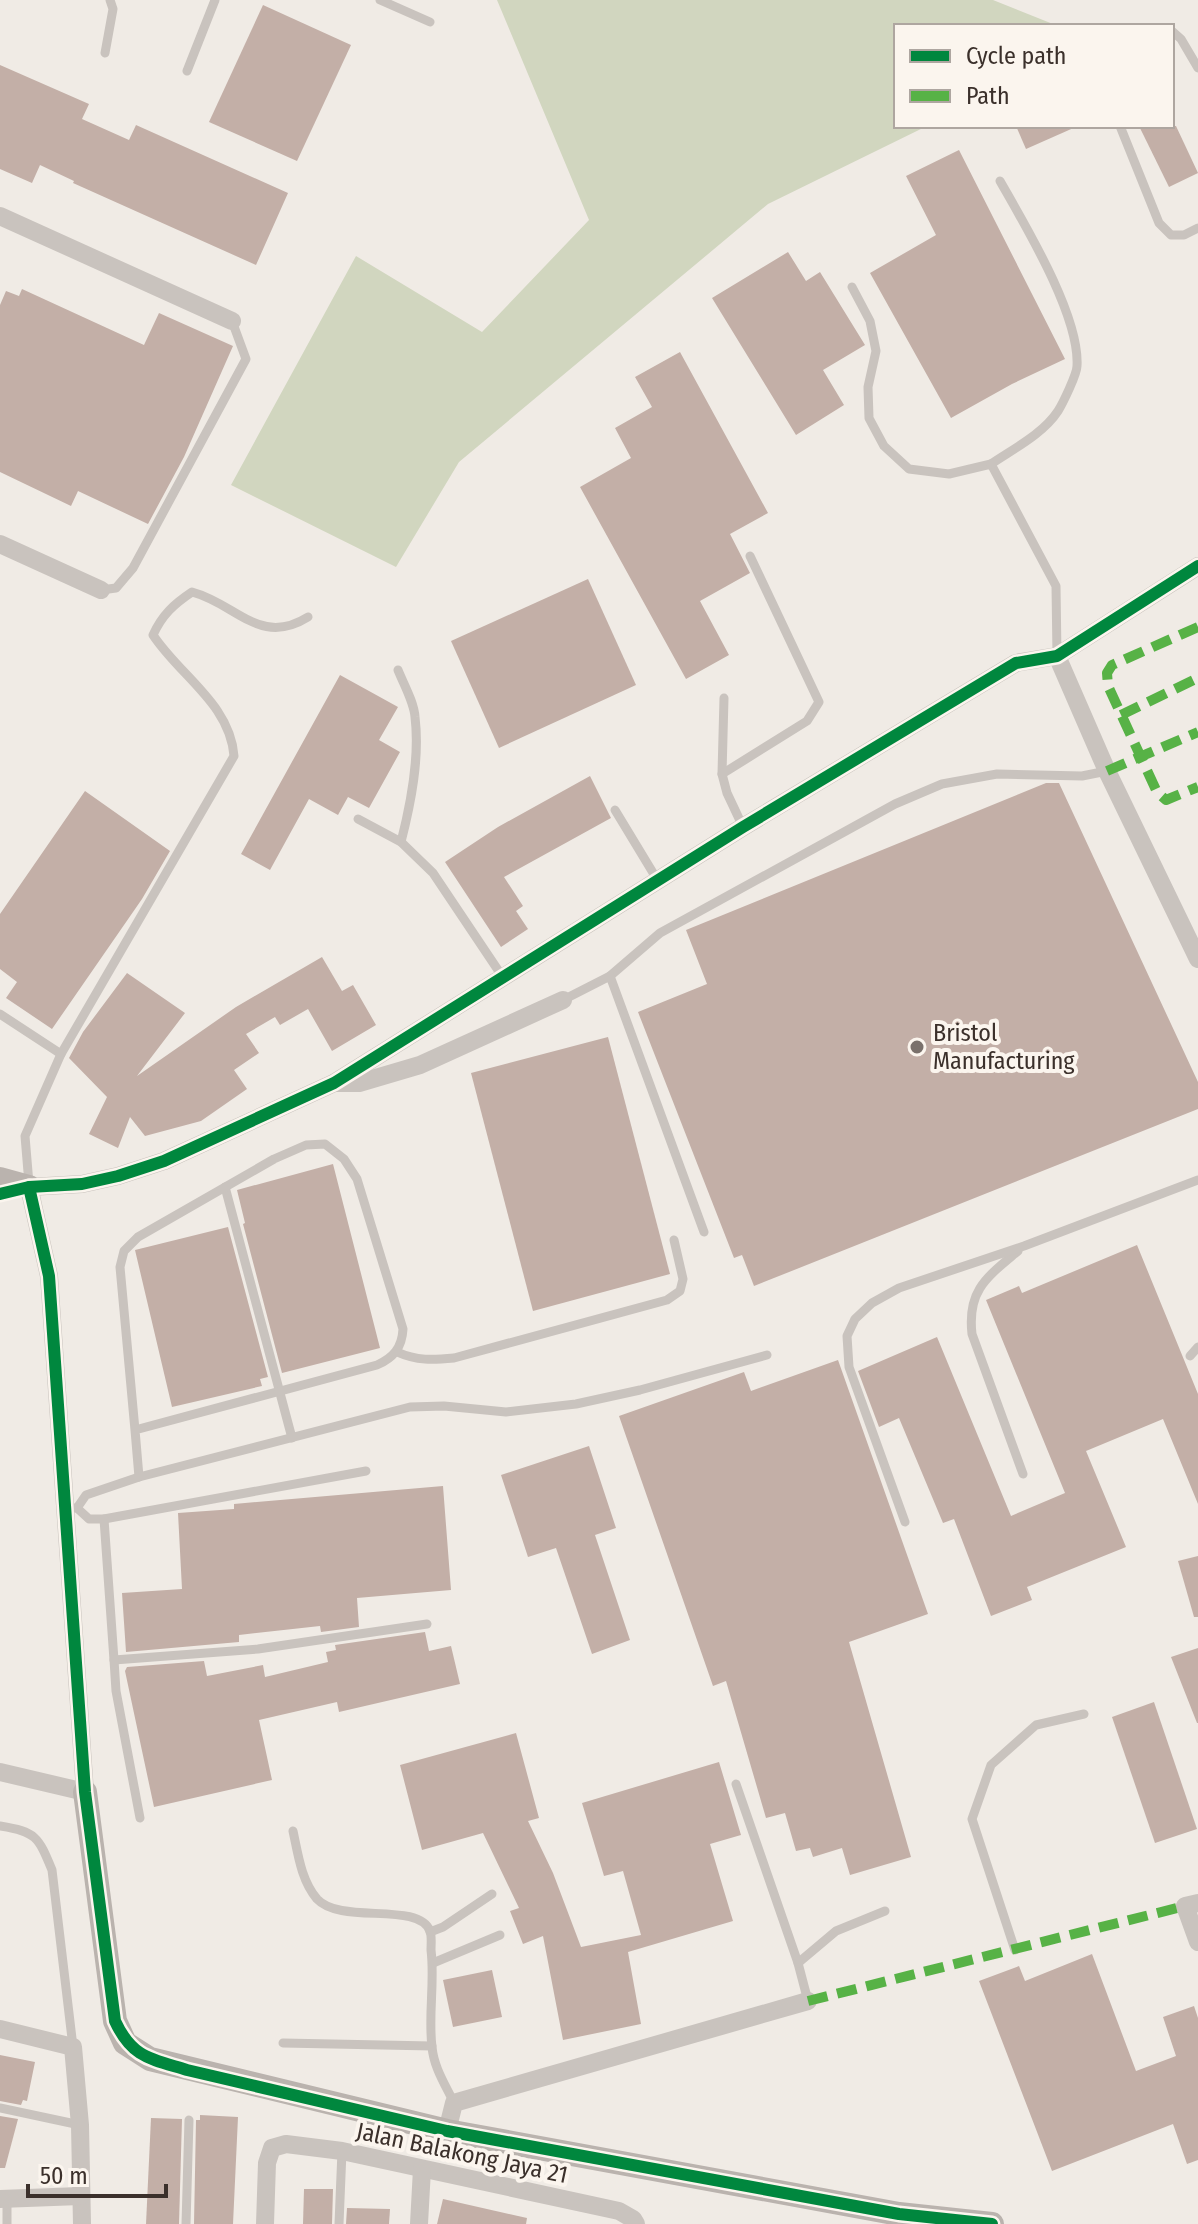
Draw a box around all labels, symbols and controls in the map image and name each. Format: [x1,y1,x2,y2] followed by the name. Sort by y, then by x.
[894,24,1174,128] legend
[966,42,1066,70] text: Cycle path
[966,82,1010,110] text: Path
[933,1019,1075,1075] place label: Bristol Manufacturing
[908,1038,926,1056] marker: Bristol Manufacturing
[354,2117,570,2189] street label: Jalan Balakong Jaya 21
[28,2148,166,2198] scale bar
[40,2162,88,2190] text: 50 m

